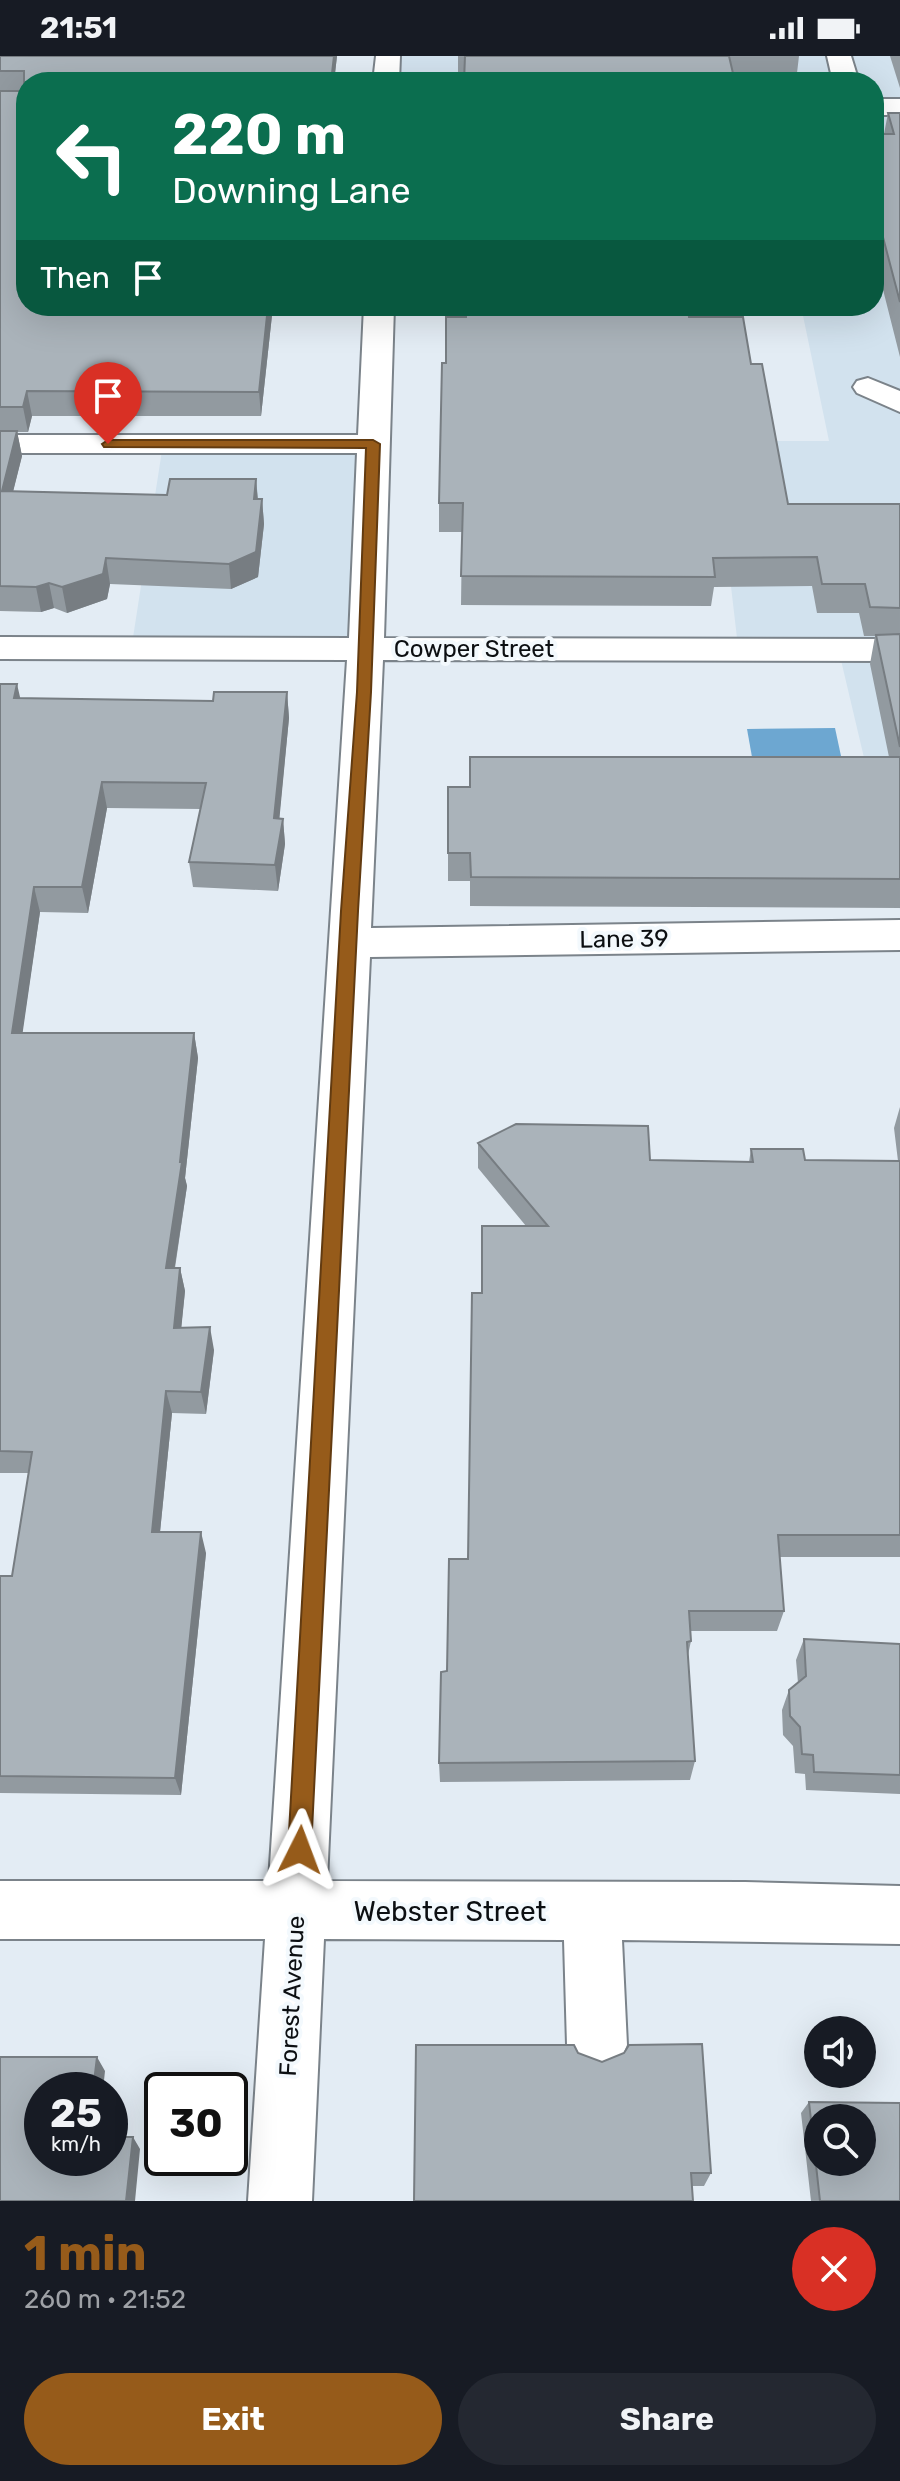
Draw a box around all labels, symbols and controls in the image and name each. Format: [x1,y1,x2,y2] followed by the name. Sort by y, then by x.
[40,10,117,46] text: 21:51
[172,102,346,168] text: 220 m
[40,104,144,208] icon: left
[172,169,411,212] text: Downing Lane
[126,256,170,300] icon: arrive
[40,260,110,296] text: Then
[74,362,142,444] pin
[86,374,130,418] icon: arrive
[394,635,554,663] street label: Cowper Street
[579,924,669,954] street label: Lane 39
[258,1808,342,1892] position arrow
[354,1895,546,1928] street label: Webster Street
[274,1915,310,2077] street label: Forest Avenue
[804,2016,876,2176] map controls
[804,2016,876,2088] button: sound
[144,2072,248,2176] speed limit sign: 30
[50,2090,102,2137] text: 25
[804,2104,876,2176] button: search
[51,2132,101,2156] text: km/h
[24,2225,147,2282] text: 1 min
[792,2227,876,2311] button: close
[24,2284,186,2315] text: 260 m · 21:52
[24,2373,442,2465] button: Exit
[458,2373,876,2465] button: Share

